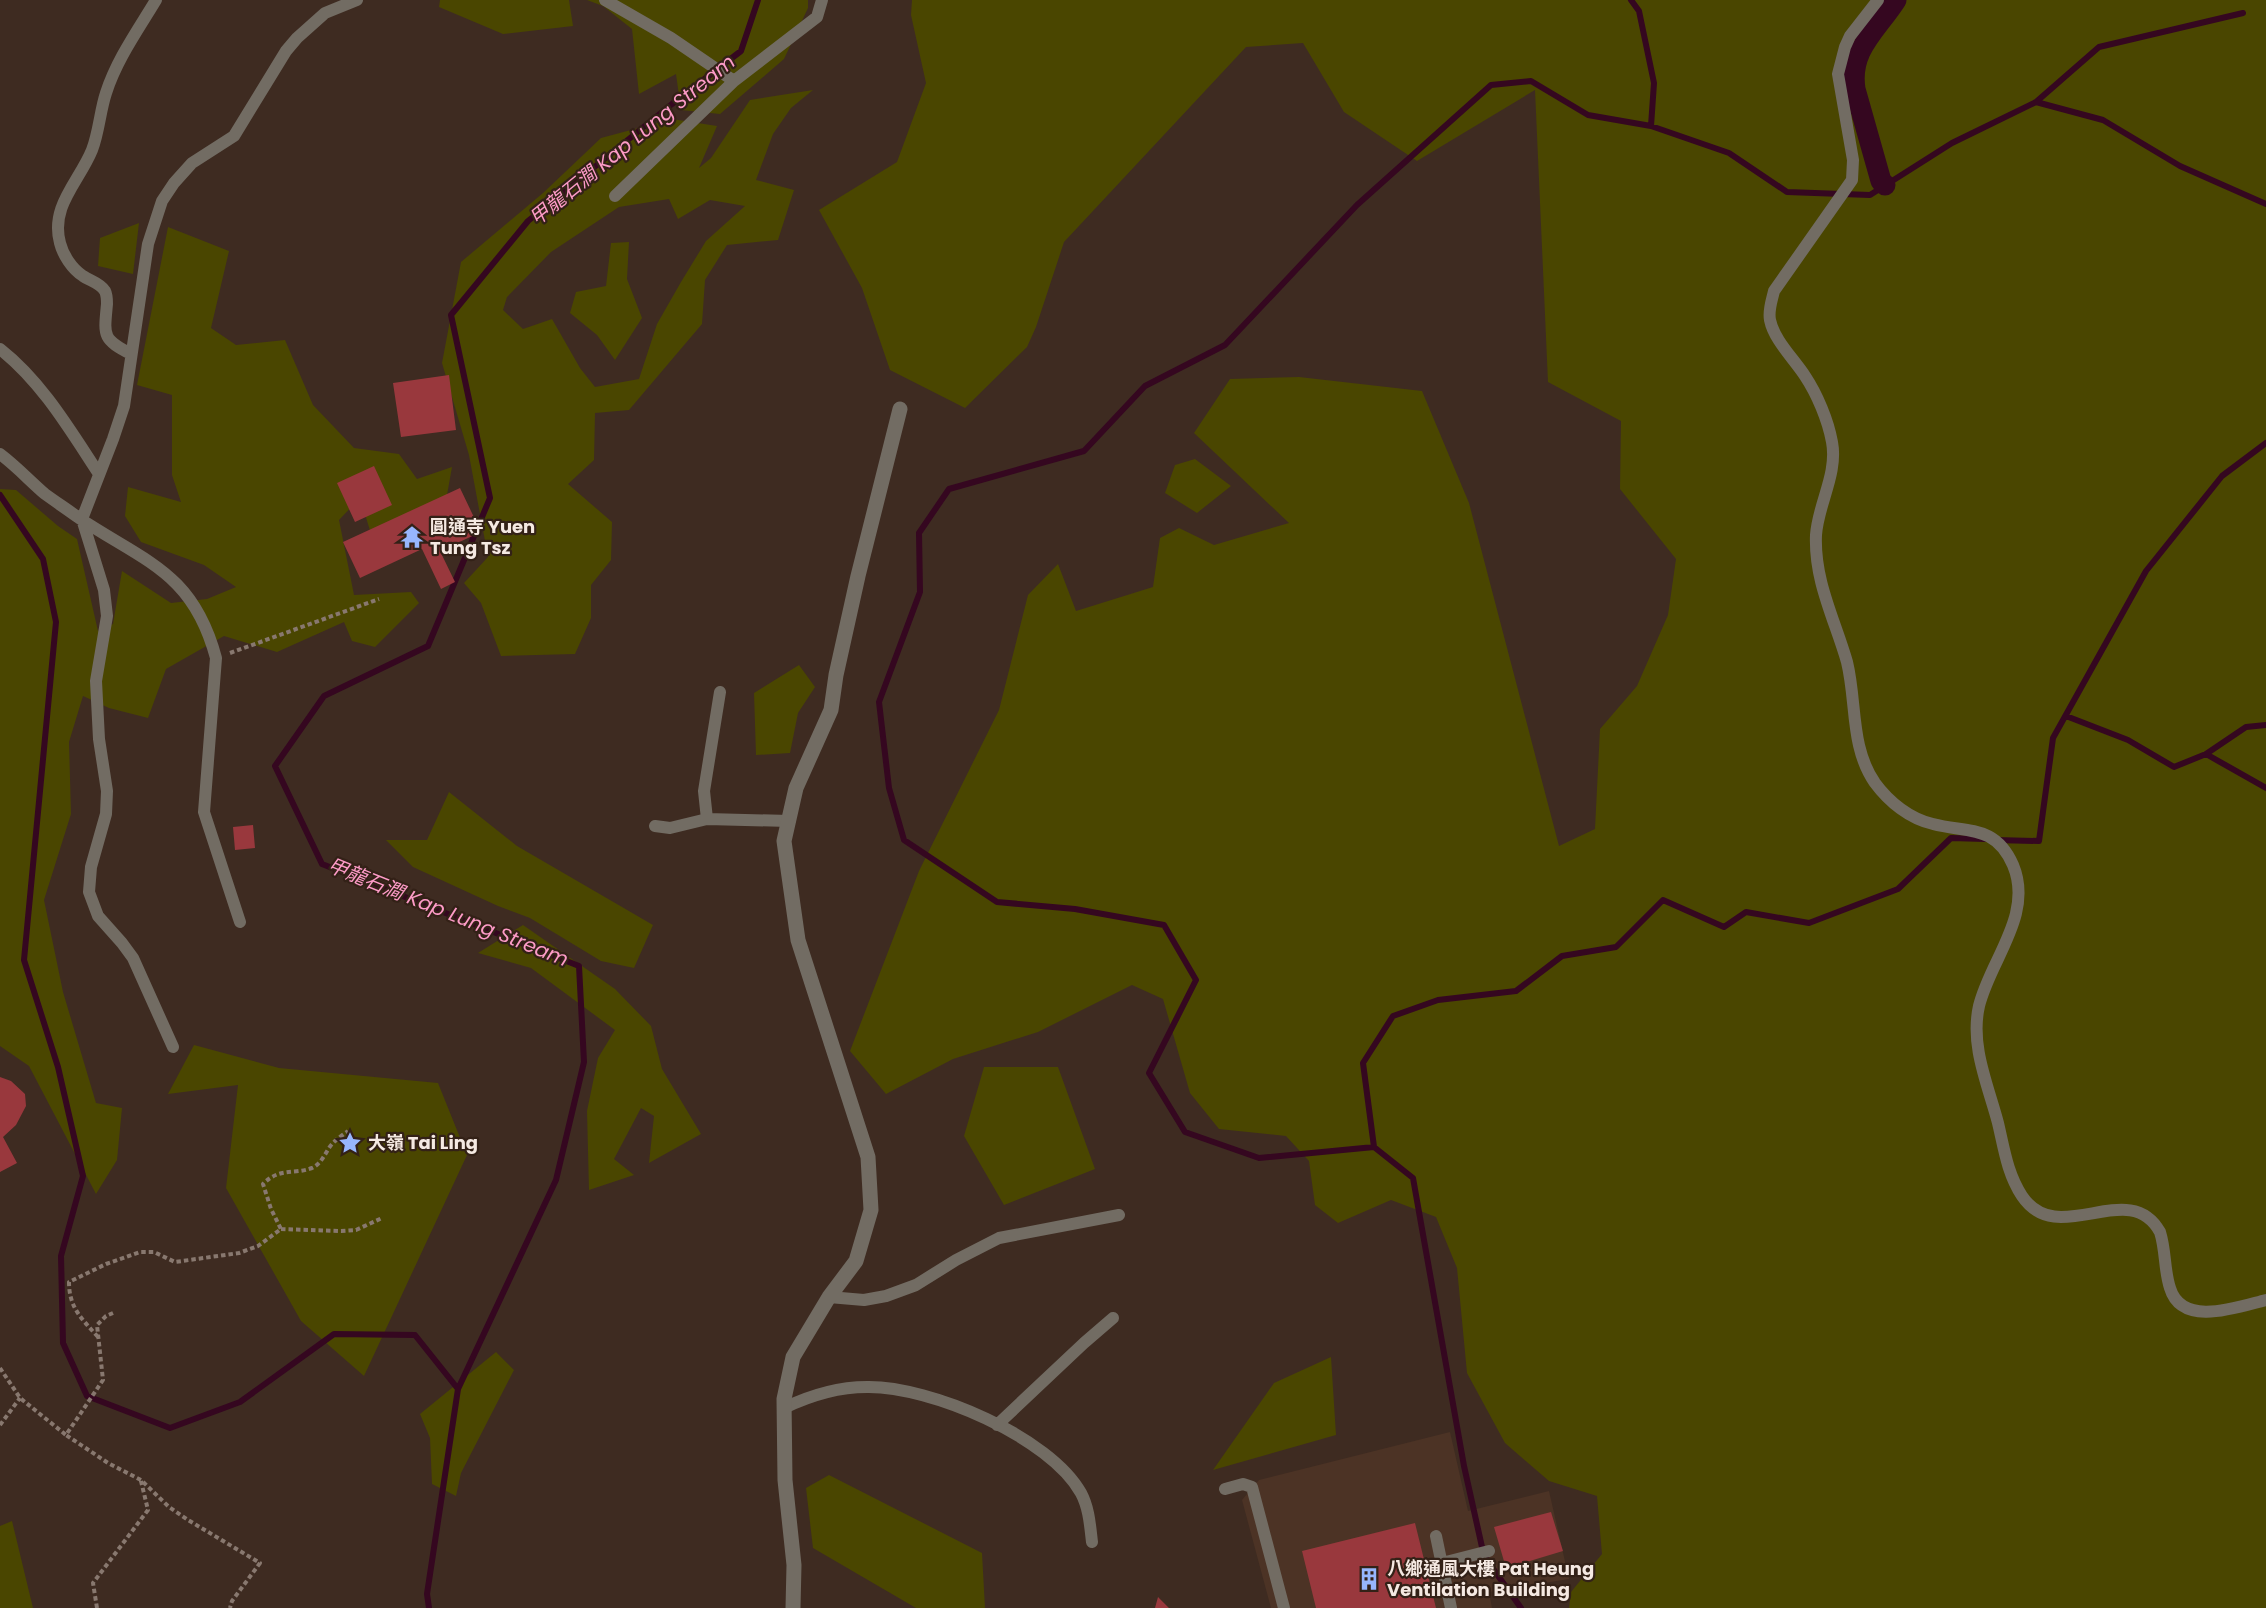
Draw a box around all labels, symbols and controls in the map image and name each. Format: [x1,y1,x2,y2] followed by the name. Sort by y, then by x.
[523,48,741,232] water label: 甲龍石澗 Kap Lung Stream
[430,514,535,560] place label: 圓通寺 Yuen Tung Tsz
[399,524,425,550] temple icon: 圓通寺 Yuen Tung Tsz
[323,851,573,973] water label: 甲龍石澗 Kap Lung Stream
[337,1130,363,1156] place icon: 大嶺 Tai Ling
[368,1130,478,1155] place label: 大嶺 Tai Ling
[1387,1556,1594,1602] place label: 八鄉通風大樓 Pat Heung Ventilation Building
[1356,1566,1382,1592] building icon: 八鄉通風大樓 Pat Heung Ventilation Building

